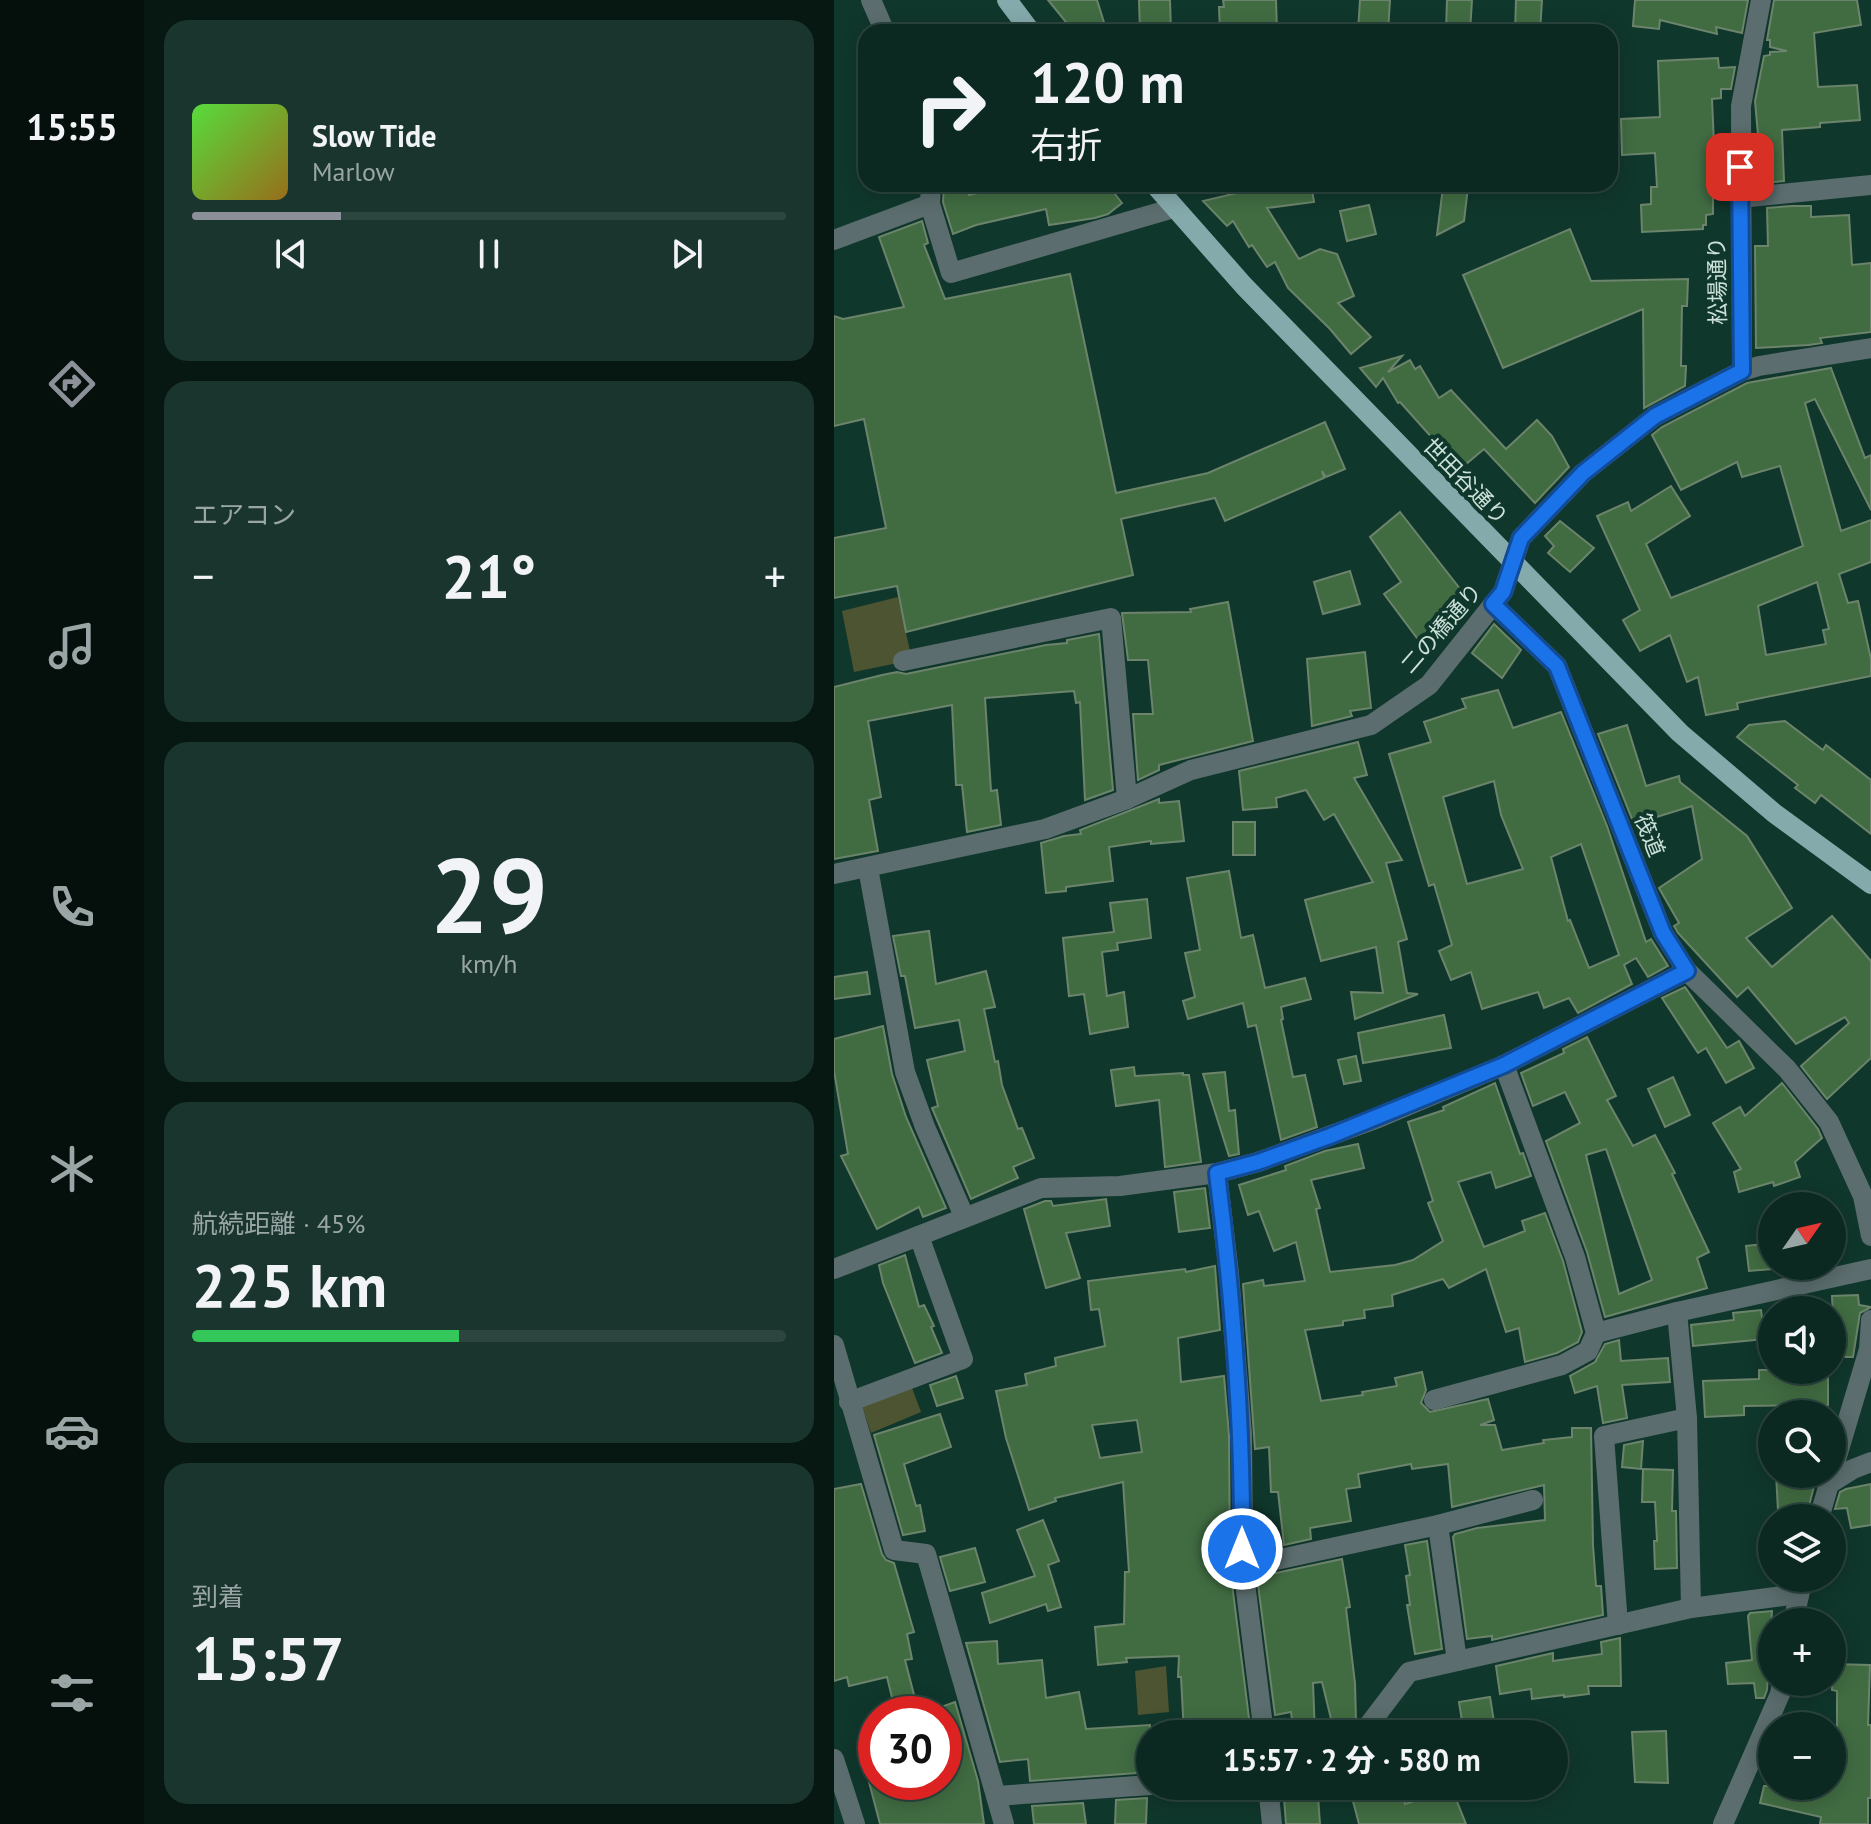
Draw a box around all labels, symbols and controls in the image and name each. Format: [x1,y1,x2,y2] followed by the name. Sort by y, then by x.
[1030,46,1185,118] text: 120 m
[898,56,1002,160] icon: right
[26,103,118,150] text: 15:55
[312,116,437,155] text: Slow Tide
[1030,121,1102,168] text: 右折
[1706,133,1774,201] pin
[1718,145,1762,189] icon: arrive
[312,155,395,188] text: Marlow
[269,232,313,276] icon: previous
[467,232,511,276] icon: pause
[665,232,709,276] icon: next
[1702,237,1732,325] street label: 松場通り
[44,356,100,412] icon: directions
[1418,432,1514,530] street label: 世田谷通り
[192,498,296,531] text: エアコン
[442,537,536,615] text: 21°
[192,547,214,604] text: −
[764,547,786,604] text: +
[1394,577,1488,679] street label: 二の橋通り
[44,618,100,674] icon: music
[1629,809,1671,861] street label: 筏道
[430,827,548,962] text: 29
[44,879,100,935] icon: phone
[461,947,518,980] text: km/h
[44,1141,100,1197] icon: climate
[1758,1192,1846,1280] north arrow
[1758,1192,1846,1800] map controls
[192,1207,365,1240] text: 航続距離 · 45%
[192,1246,387,1324] text: 225 km
[1758,1296,1846,1384] button: sound
[1758,1400,1846,1488] button: search
[44,1403,100,1459] icon: car
[1758,1504,1846,1592] button: layers
[1200,1507,1284,1591] position arrow
[192,1580,244,1613] text: 到着
[1758,1608,1846,1696] button: +
[192,1619,344,1697] text: 15:57
[44,1665,100,1721] icon: filters
[858,1696,962,1800] speed limit sign: 30
[1758,1712,1846,1800] button: −
[1223,1740,1481,1779] text: 15:57 · 2 分 · 580 m

